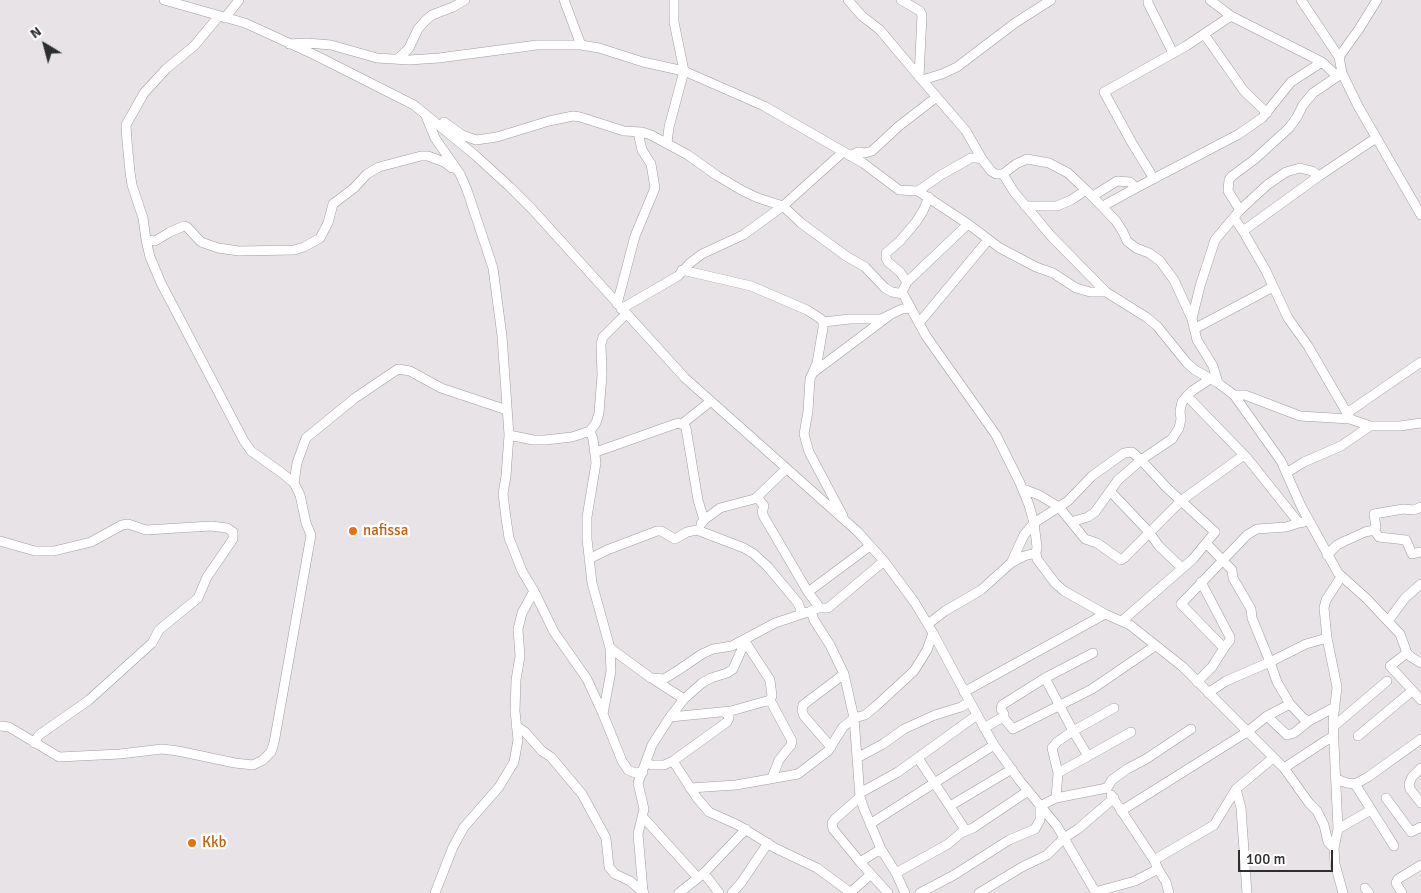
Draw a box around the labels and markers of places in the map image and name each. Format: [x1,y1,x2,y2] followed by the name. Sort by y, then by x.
[363,522,408,540] place label: nafissa
[347,525,359,537] marker: nafissa
[202,834,226,852] place label: Kkb
[186,837,198,849] marker: Kkb

